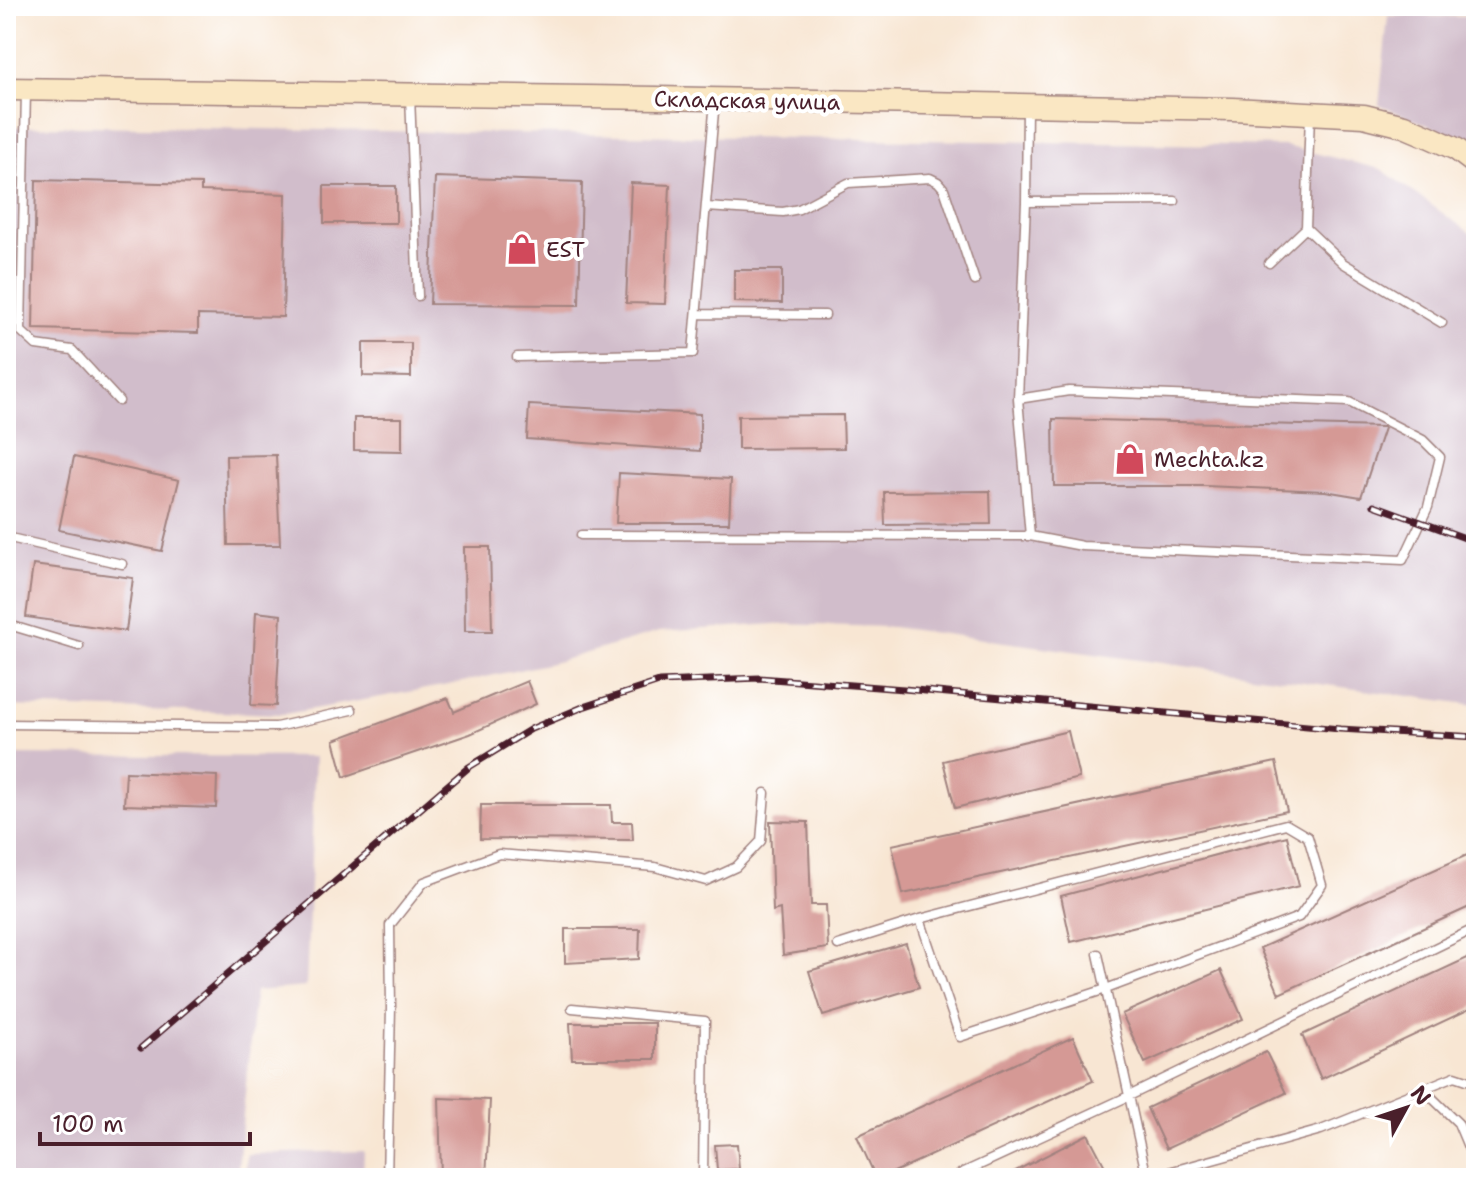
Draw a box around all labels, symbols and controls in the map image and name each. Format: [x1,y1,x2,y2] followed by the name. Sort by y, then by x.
[654,84,841,117] street label: Складская улица
[505,232,539,266] shop icon: EST
[546,235,586,264] place label: EST
[1113,442,1147,476] shop icon: Mechta.kz
[1154,445,1265,474] place label: Mechta.kz
[1366,1068,1446,1148] north arrow
[1404,1079,1438,1111] text: N
[40,1096,250,1146] scale bar
[52,1108,124,1140] text: 100 m

